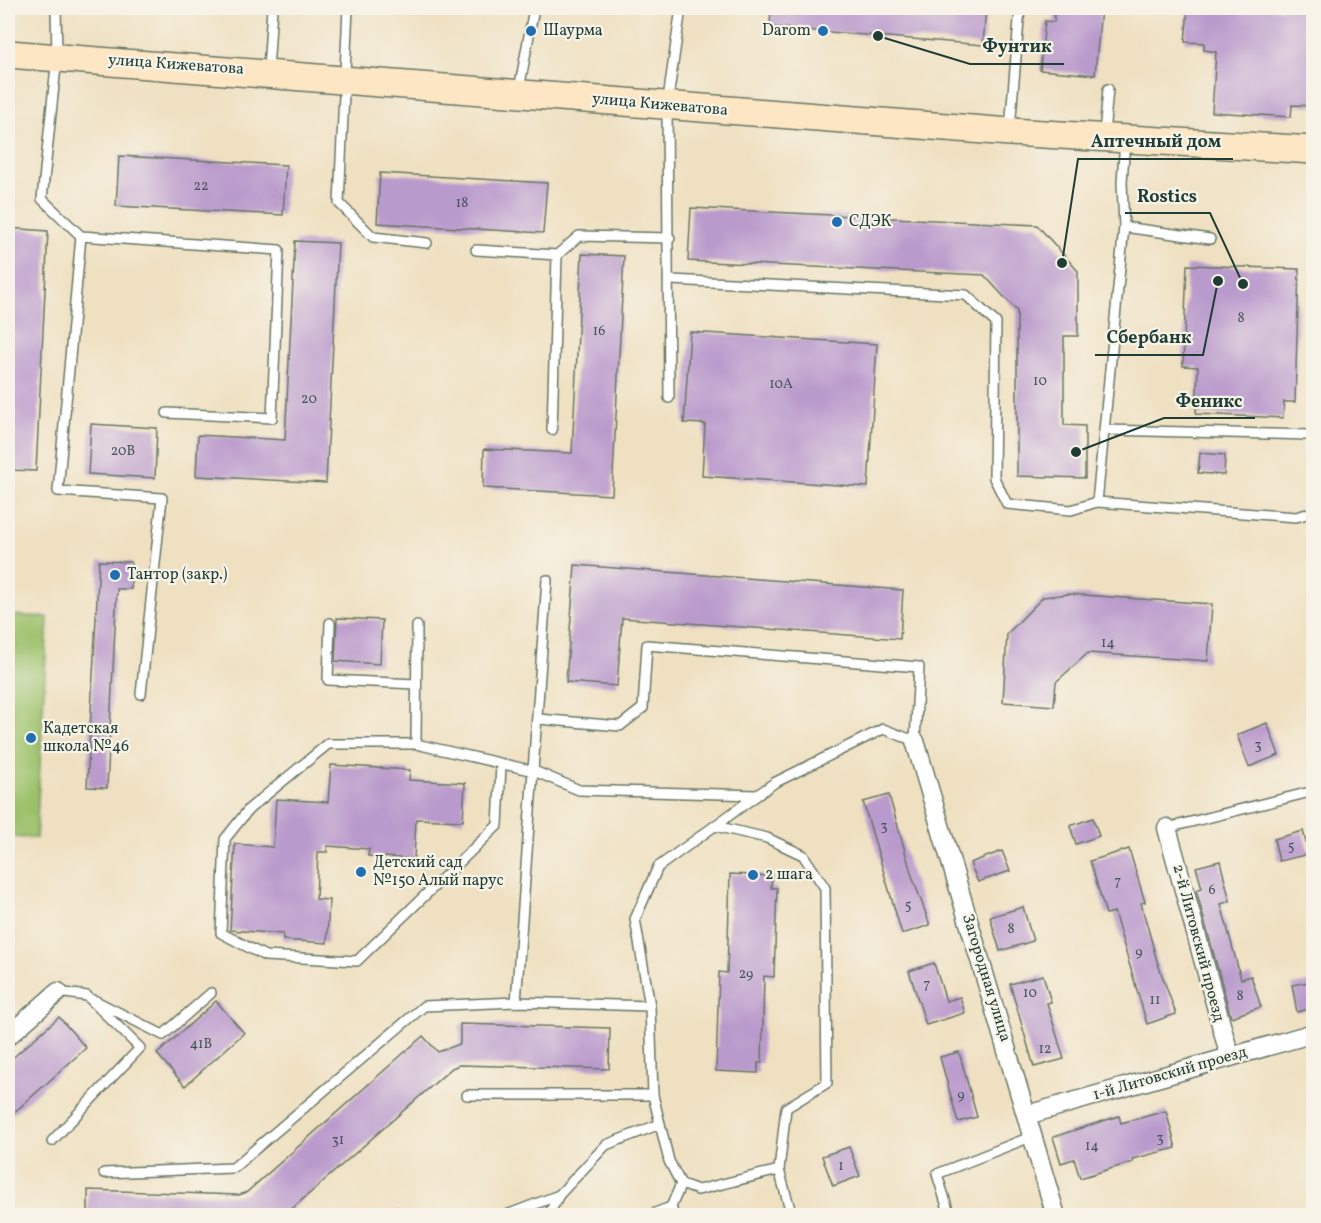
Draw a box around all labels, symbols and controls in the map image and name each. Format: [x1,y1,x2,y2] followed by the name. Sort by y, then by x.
[543,20,603,42] place label: Шаурма
[762,20,811,42] place label: Darom
[524,24,538,38] marker: Шаурма
[816,24,830,38] marker: Darom
[970,28,1064,64] callout: Фунтик
[982,35,1052,60] text: Фунтик
[107,49,245,81] street label: улица Кижеватова
[591,88,729,122] street label: улица Кижеватова
[1078,123,1233,159] callout: Аптечный дом
[1091,130,1222,155] text: Аптечный дом
[193,177,209,196] house number: 22
[1125,177,1210,213] callout: Rostics
[1137,185,1197,210] text: Rostics
[456,194,468,213] house number: 18
[849,211,892,233] place label: СДЭК
[830,215,844,229] marker: СДЭК
[1237,309,1245,328] house number: 8
[1095,319,1203,355] callout: Сбербанк
[593,322,605,341] house number: 16
[1107,326,1192,351] text: Сбербанк
[1033,372,1047,391] house number: 10
[769,375,793,394] house number: 10А
[1164,382,1255,418] callout: Феникс
[301,390,317,409] house number: 20
[1176,390,1242,415] text: Феникс
[111,442,135,461] house number: 20В
[127,564,228,586] place label: Тантор (закр.)
[108,568,122,582] marker: Тантор (закр.)
[1101,634,1115,653] house number: 14
[43,718,129,758] place label: Кадетская школа №46
[24,731,38,745] marker: Кадетская школа №46
[1254,736,1262,755] house number: 3
[880,817,888,836] house number: 3
[1288,837,1294,856] house number: 5
[373,852,504,892] place label: Детский сад №150 Алый парус
[1166,862,1230,1024] street label: 2-й Литовский проезд
[765,864,813,886] place label: 2 шага
[354,865,368,879] marker: Детский сад №150 Алый парус
[746,868,760,882] marker: 2 шага
[1115,872,1122,891] house number: 7
[1208,881,1216,900] house number: 6
[905,896,911,915] house number: 5
[956,911,1016,1045] street label: Загородная улица
[1007,920,1015,939] house number: 8
[1135,943,1143,962] house number: 9
[739,965,753,984] house number: 29
[924,975,931,994] house number: 7
[1023,984,1037,1003] house number: 10
[1236,987,1244,1006] house number: 8
[1150,991,1160,1010] house number: 11
[190,1035,212,1054] house number: 41В
[1039,1040,1051,1059] house number: 12
[1090,1041,1250,1107] street label: 1-й Литовский проезд
[957,1086,965,1105] house number: 9
[1156,1129,1164,1148] house number: 3
[332,1131,344,1150] house number: 31
[1085,1137,1099,1156] house number: 14
[838,1157,844,1176] house number: 1

